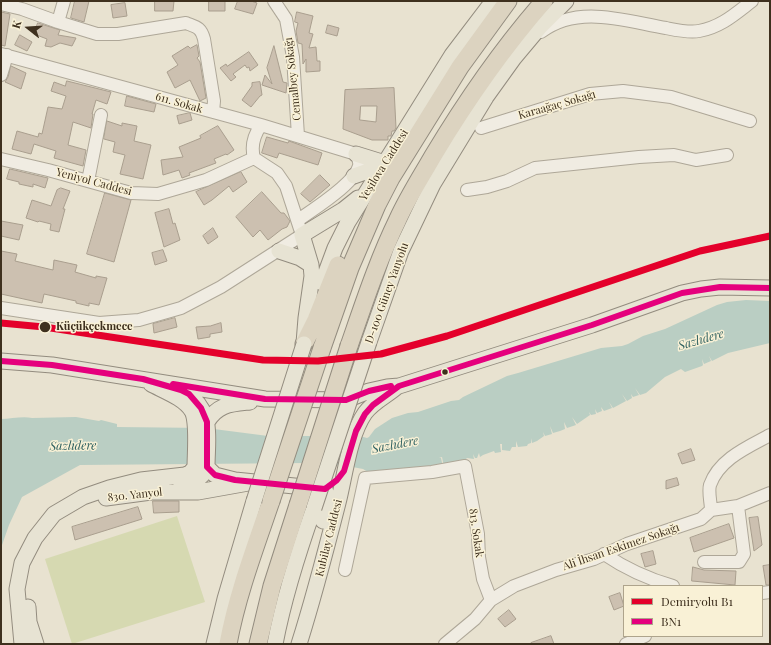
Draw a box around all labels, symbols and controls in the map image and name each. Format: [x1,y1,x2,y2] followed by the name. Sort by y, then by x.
[8,8,48,48] north arrow
[8,18,24,30] text: K
[282,37,304,121] street label: Cemalbey Sokağı
[517,88,597,122] street label: Karaağaç Sokağı
[154,90,204,116] street label: 611. Sokak
[357,127,411,203] street label: Yeşilova Caddesi
[55,166,133,198] street label: Yeniyol Caddesi
[363,241,411,345] street label: D-100 Güney Yanyolu
[38,320,52,334] marker: Küçükçekmece
[56,320,133,334] place label: Küçükçekmece
[676,327,726,353] water label: Sazlıdere
[440,367,450,377] unlabelled marker
[371,433,419,457] water label: Sazlıdere
[49,438,97,454] water label: Sazlıdere
[107,486,163,504] street label: 830. Yanyol
[313,498,345,578] street label: Kubilay Caddesi
[466,508,486,558] street label: 813. Sokak
[561,521,681,573] street label: Ali İhsan Eskimez Sokağı
[623,585,763,637] legend
[661,593,733,609] text: Demiryolu B1
[661,613,681,629] text: BN1

